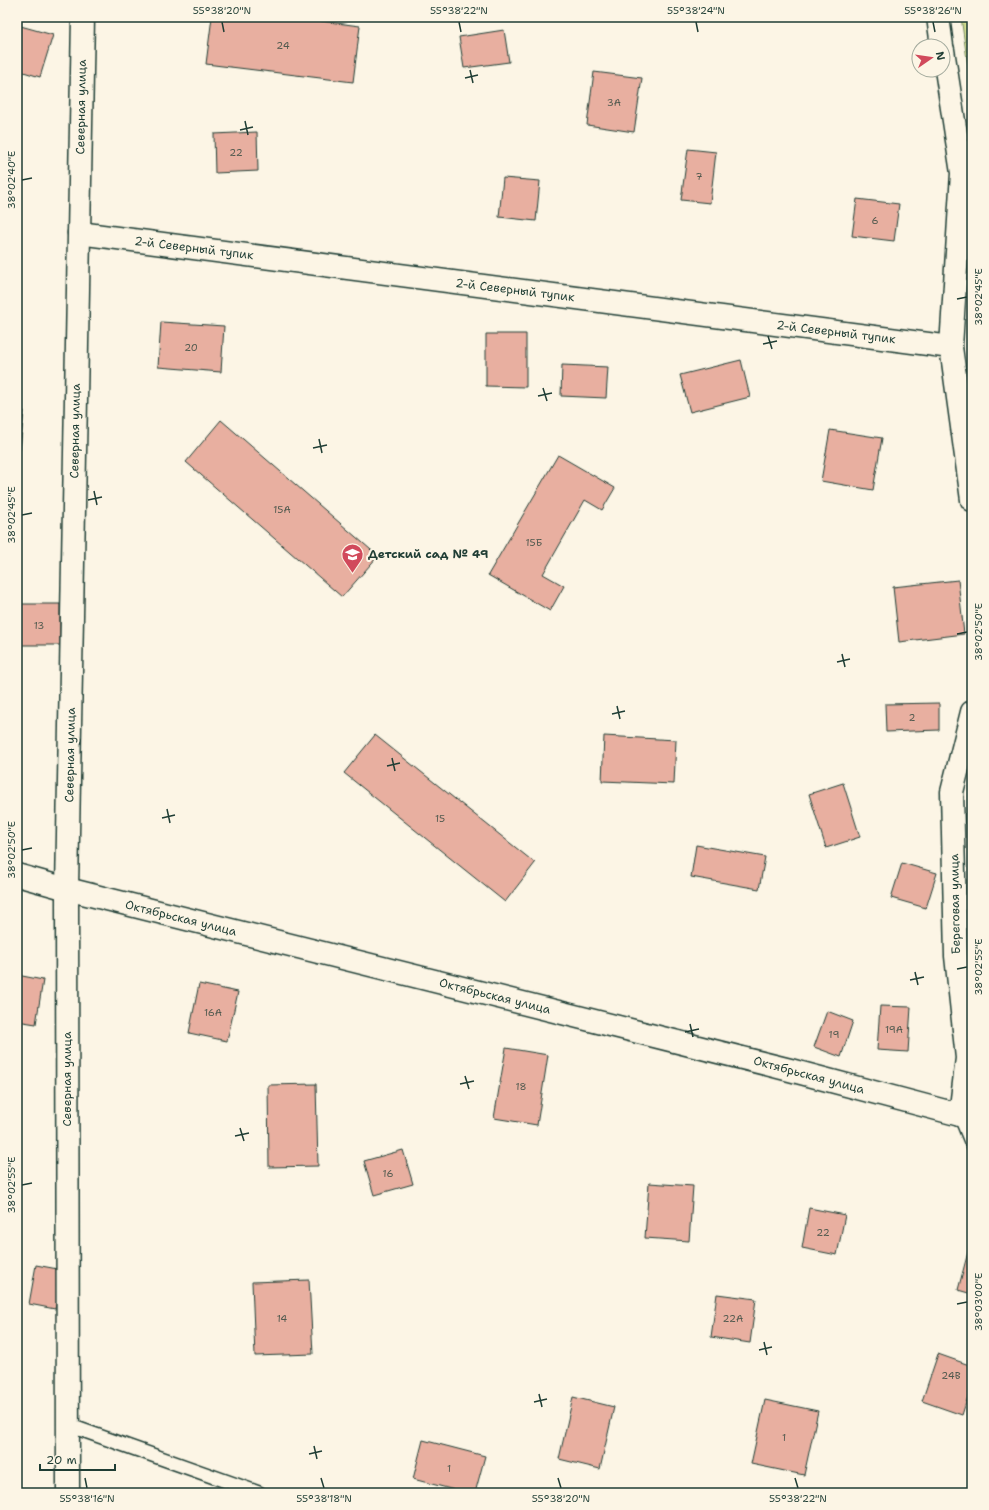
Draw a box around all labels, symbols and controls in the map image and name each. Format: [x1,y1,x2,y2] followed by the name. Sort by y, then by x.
[193,4,251,17] text: 55°38'20"N
[430,4,488,17] text: 55°38'22"N
[667,4,725,17] text: 55°38'24"N
[904,4,962,17] text: 55°38'26"N
[911,38,951,78] north arrow
[276,39,290,52] house number: 24
[932,50,949,62] text: N
[72,59,90,155] street label: Северная улица
[607,96,621,109] house number: 3А
[229,146,243,159] house number: 22
[5,151,18,209] text: 38°02'40"E
[696,170,703,183] house number: 7
[872,214,879,227] house number: 6
[134,233,255,263] street label: 2-й Северный тупик
[972,268,985,326] text: 38°02'45"E
[455,275,576,305] street label: 2-й Северный тупик
[776,317,897,347] street label: 2-й Северный тупик
[184,341,198,354] house number: 20
[66,383,84,479] street label: Северная улица
[5,486,18,544] text: 38°02'45"E
[273,503,291,516] house number: 15А
[526,536,542,549] house number: 15Б
[339,541,365,574] school or university icon: Детский сад № 49
[368,546,488,562] place label: Детский сад № 49
[972,603,985,661] text: 38°02'50"E
[34,619,44,632] house number: 13
[61,707,79,803] street label: Северная улица
[909,711,916,724] house number: 2
[435,812,445,825] house number: 15
[5,821,18,879] text: 38°02'50"E
[946,853,964,955] street label: Береговая улица
[124,896,239,940] street label: Октябрьская улица
[972,939,985,995] text: 38°02'55"E
[438,974,553,1018] street label: Октябрьская улица
[204,1006,222,1019] house number: 16А
[885,1023,903,1036] house number: 19А
[829,1028,839,1041] house number: 19
[59,1031,75,1127] street label: Северная улица
[752,1052,867,1098] street label: Октябрьская улица
[515,1080,527,1093] house number: 18
[5,1157,18,1213] text: 38°02'55"E
[383,1167,393,1180] house number: 16
[816,1226,830,1239] house number: 22
[972,1273,985,1331] text: 38°03'00"E
[277,1312,287,1325] house number: 14
[723,1312,743,1325] house number: 22А
[941,1369,961,1382] house number: 24В
[782,1431,786,1444] house number: 1
[40,1446,115,1472] scale bar
[46,1452,77,1468] text: 20 m
[447,1462,451,1475] house number: 1
[59,1492,115,1505] text: 55°38'16"N
[296,1492,352,1505] text: 55°38'18"N
[532,1492,590,1505] text: 55°38'20"N
[769,1492,827,1505] text: 55°38'22"N

